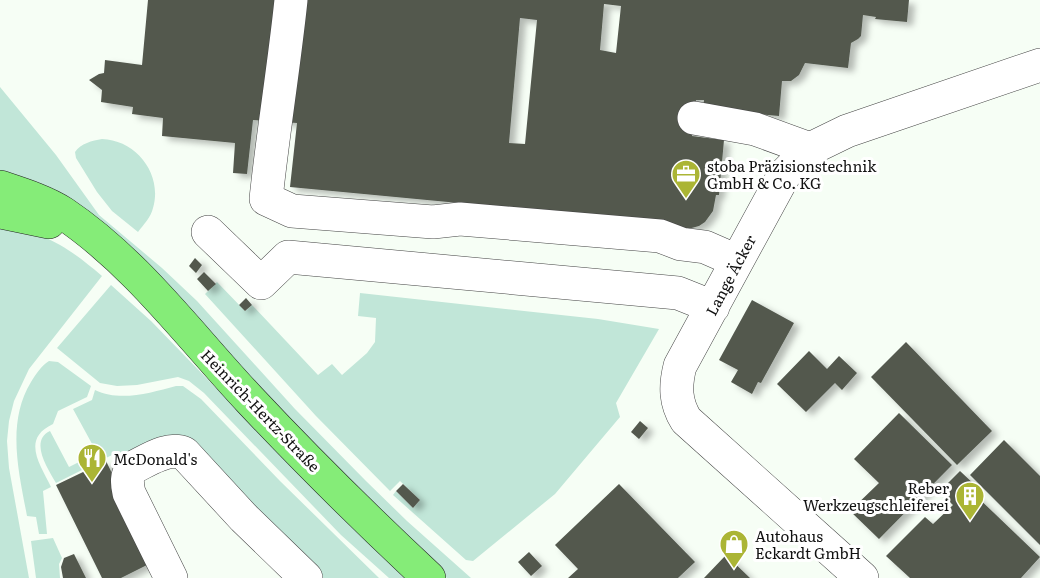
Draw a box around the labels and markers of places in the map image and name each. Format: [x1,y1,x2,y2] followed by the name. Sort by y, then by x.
[707,154,877,194] place label: stoba Präzisionstechnik GmbH & Co. KG
[670,158,702,200] office icon: stoba Präzisionstechnik GmbH & Co. KG
[76,442,108,484] restaurant icon: McDonald's
[113,447,197,470] place label: McDonald's
[803,476,949,516] place label: Reber Werkzeugschleiferei
[954,480,986,522] building icon: Reber Werkzeugschleiferei
[755,524,861,564] place label: Autohaus Eckardt GmbH
[718,528,750,570] shop icon: Autohaus Eckardt GmbH

